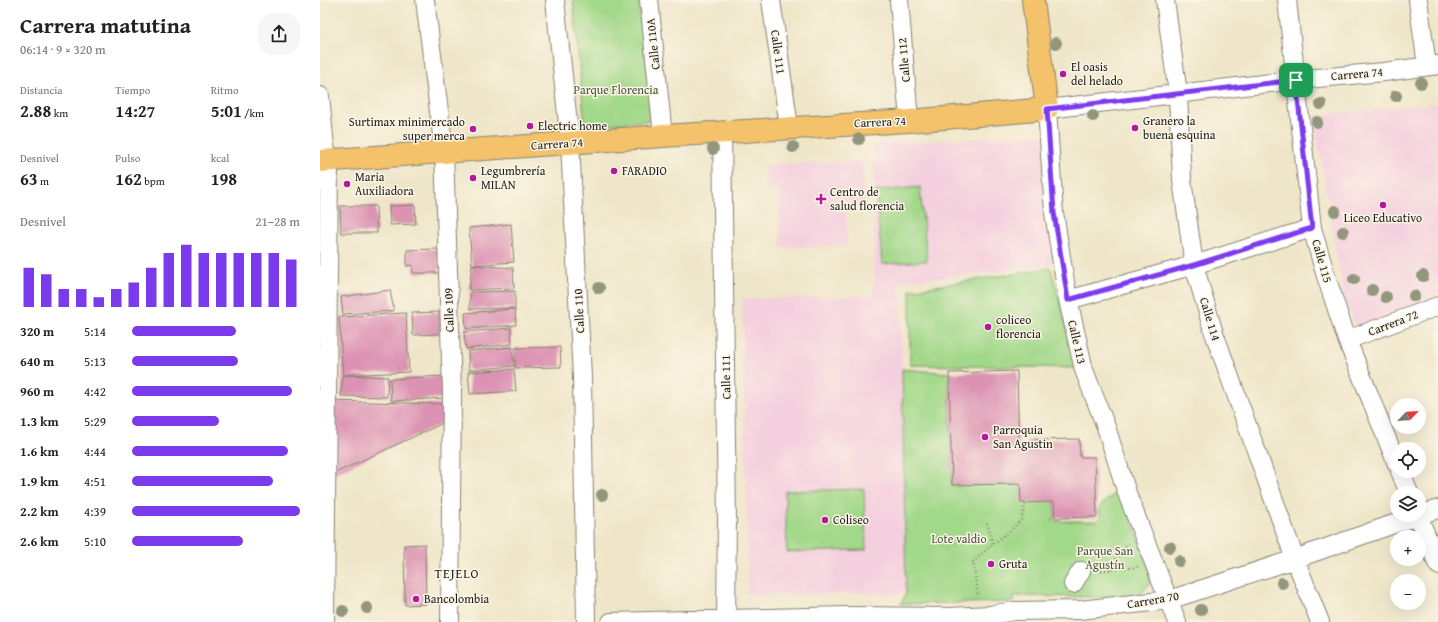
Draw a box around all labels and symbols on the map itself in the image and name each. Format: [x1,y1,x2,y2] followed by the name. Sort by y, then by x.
[641,17,664,71] street label: Calle 110A
[767,29,790,75] street label: Calle 111
[893,37,914,83] street label: Calle 112
[1071,58,1123,89] place label: El oasis del helado
[1279,63,1313,97] pin
[1330,63,1384,84] street label: Carrera 74
[1058,69,1068,79] marker: El oasis del helado
[574,81,659,98] park label: Parque Florencia
[853,112,907,131] street label: Carrera 74
[1143,112,1216,143] place label: Granero la buena esquina
[349,113,465,144] place label: Surtimax minimercado super merca
[538,117,608,134] place label: Electric home
[525,121,535,131] marker: Electric home
[1130,123,1140,133] marker: Granero la buena esquina
[468,124,478,134] marker: Surtimax minimercado super merca
[530,133,584,154] street label: Carrera 74
[481,162,546,193] place label: Legumbrería MILAN
[622,162,667,179] place label: FARADIO
[609,166,619,176] marker: FARADIO
[355,168,414,199] place label: Maria Auxiliadora
[468,173,478,183] marker: Legumbrería MILAN
[342,179,352,189] marker: Maria Auxiliadora
[830,183,905,214] place label: Centro de salud florencia
[815,193,827,205] marker: Centro de salud florencia
[1378,200,1388,210] marker: Liceo Educativo
[1344,209,1422,226] place label: Liceo Educativo
[1308,237,1337,285] street label: Calle 115
[439,287,458,333] street label: Calle 109
[569,288,588,334] street label: Calle 110
[1196,295,1225,343] street label: Calle 114
[1365,305,1420,340] street label: Carrera 72
[996,311,1041,342] place label: coliceo florencia
[1064,318,1091,366] street label: Calle 113
[983,322,993,332] marker: coliceo florencia
[717,354,734,399] street label: Calle 111
[1390,398,1426,434] north arrow
[993,421,1053,452] place label: Parroquia San Agustin
[980,432,990,442] marker: Parroquia San Agustin
[833,511,869,528] place label: Coliseo
[820,515,830,525] marker: Coliseo
[931,530,987,547] park label: Lote valdio
[1077,542,1133,573] park label: Parque San Agustín
[999,555,1028,572] place label: Gruta
[986,559,996,569] marker: Gruta
[435,564,479,583] district label: TEJELO
[1126,587,1180,612] street label: Carrera 70
[424,590,490,607] place label: Bancolombia
[411,594,421,604] marker: Bancolombia

